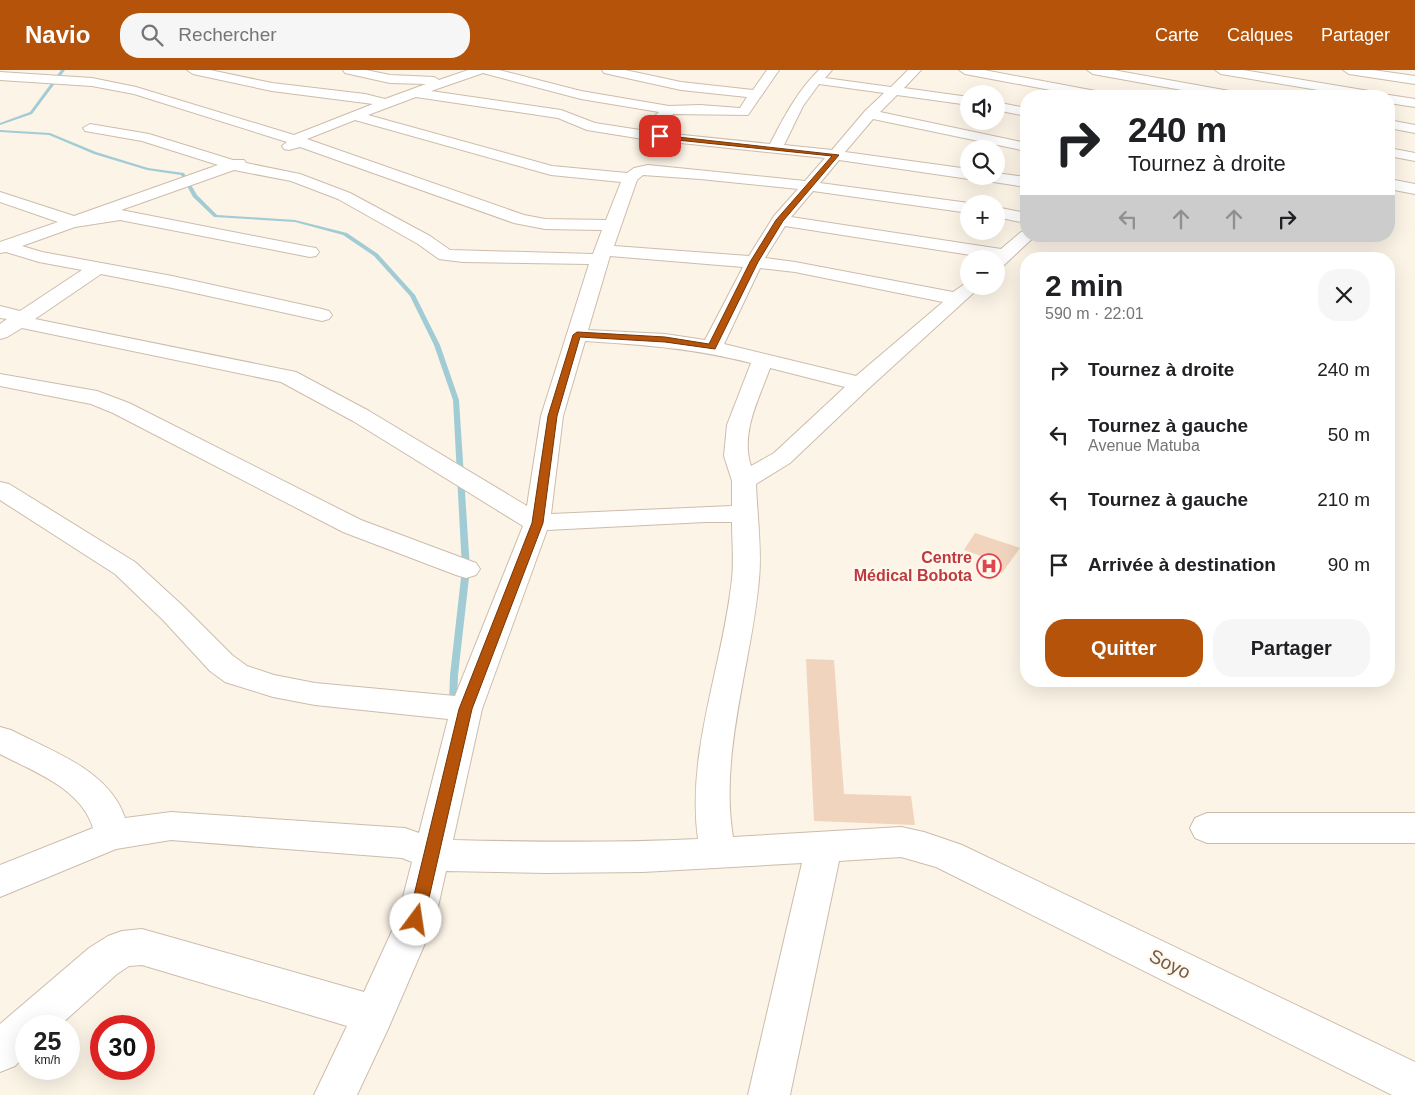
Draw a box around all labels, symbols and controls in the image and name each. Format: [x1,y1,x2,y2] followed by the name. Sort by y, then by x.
[120,13,470,58] search box
[25,21,90,48] text: Navio
[138,21,166,49] icon: search
[178,24,277,45] text: Rechercher
[1155,25,1199,45] text: Carte
[1227,25,1293,45] text: Calques
[1321,25,1390,45] text: Partager
[960,85,1005,295] map controls
[960,85,1005,130] button: sound
[1045,110,1110,175] icon: right
[1128,110,1227,149] text: 240 m
[639,115,681,157] pin
[646,122,674,150] icon: arrive
[960,140,1005,185] button: search
[1128,151,1286,176] text: Tournez à droite
[960,195,1005,240] button: +
[1114,205,1142,233] icon: left
[1167,205,1195,233] icon: ahead
[1220,205,1248,233] icon: ahead
[1273,205,1301,233] icon: right
[960,250,1005,295] button: −
[1045,269,1123,302] text: 2 min
[1318,269,1370,321] button: close
[1045,305,1144,322] text: 590 m · 22:01
[1045,356,1073,384] icon: right
[1088,359,1234,380] text: Tournez à droite
[1317,359,1370,380] text: 240 m
[1088,415,1248,436] text: Tournez à gauche
[1045,421,1073,449] icon: left
[1328,424,1370,445] text: 50 m
[1088,437,1200,454] text: Avenue Matuba
[1045,486,1073,514] icon: left
[1088,489,1248,510] text: Tournez à gauche
[1317,489,1370,510] text: 210 m
[854,549,972,584] place label: Centre Médical Bobota
[1045,551,1073,579] icon: arrive
[976,553,1002,579] hospital icon: Centre Médical Bobota
[1088,554,1276,575] text: Arrivée à destination
[1328,554,1370,575] text: 90 m
[1045,619,1203,677] button: Quitter
[1213,619,1370,677] button: Partager
[389,893,441,945] position arrow
[1146,945,1194,983] street label: Soyo
[90,1015,155,1080] speed limit sign: 30
[34,1027,61,1055] text: 25
[34,1053,61,1067] text: km/h

